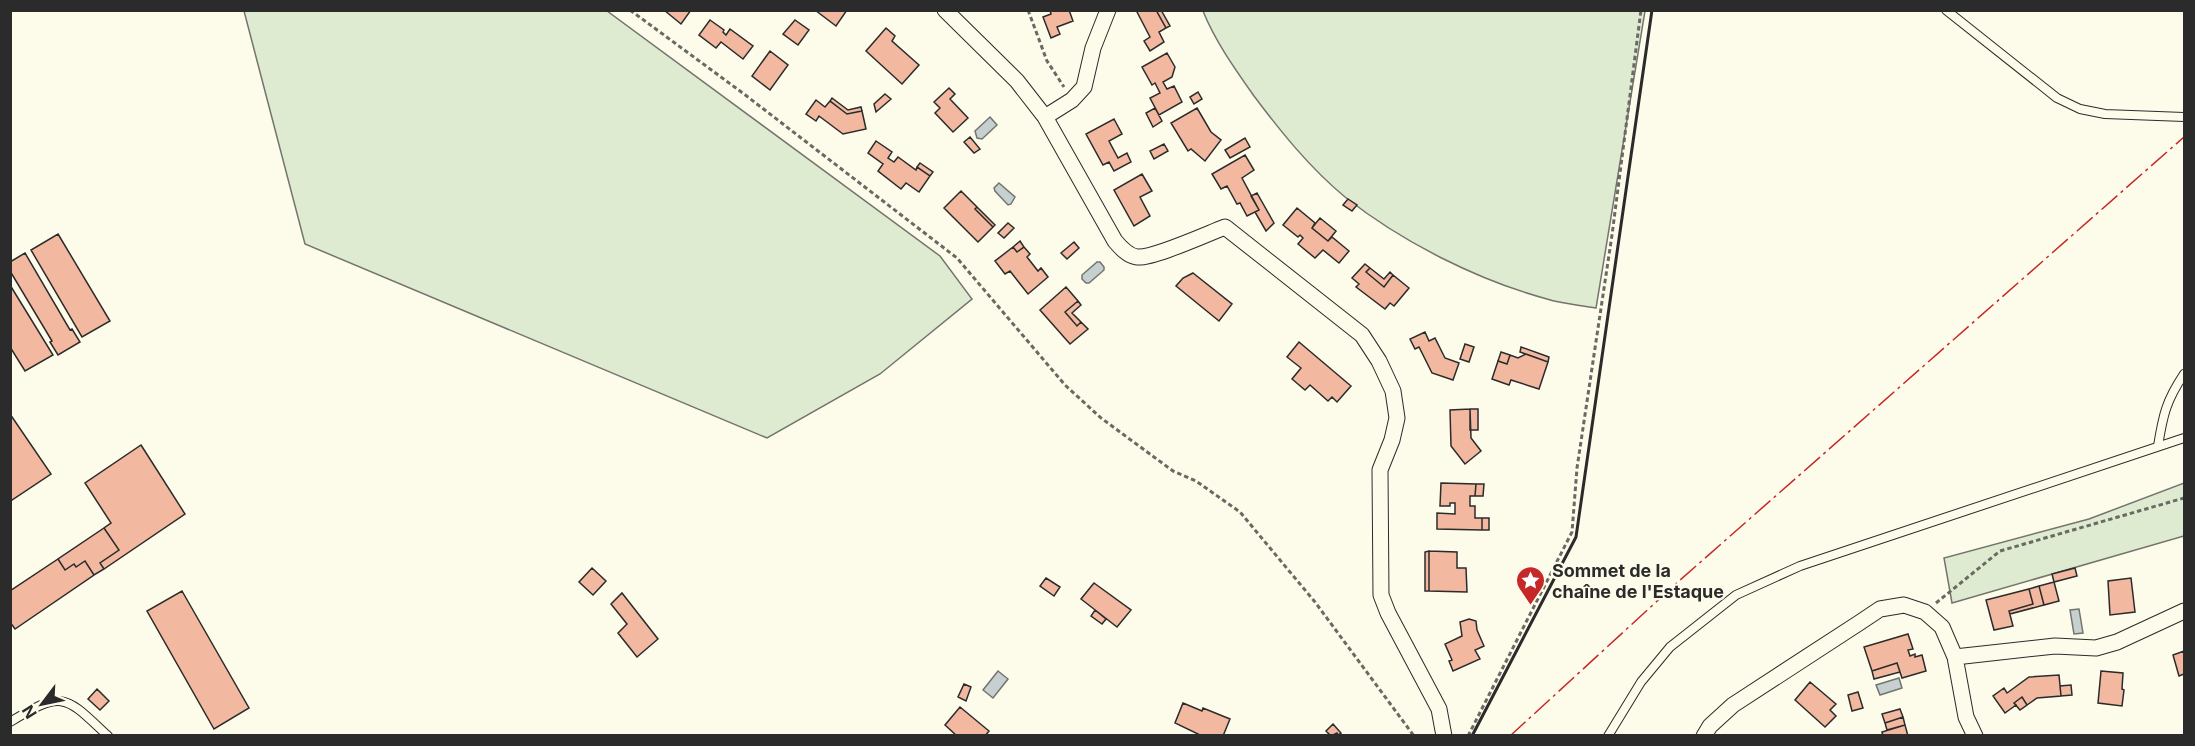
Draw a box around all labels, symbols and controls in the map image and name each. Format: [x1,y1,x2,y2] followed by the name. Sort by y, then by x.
[1552,560,1724,602] place label: Sommet de la chaîne de l'Estaque
[1515,564,1547,606] place icon: Sommet de la chaîne de l'Estaque
[12,674,72,734] north arrow
[18,701,41,722] text: N

